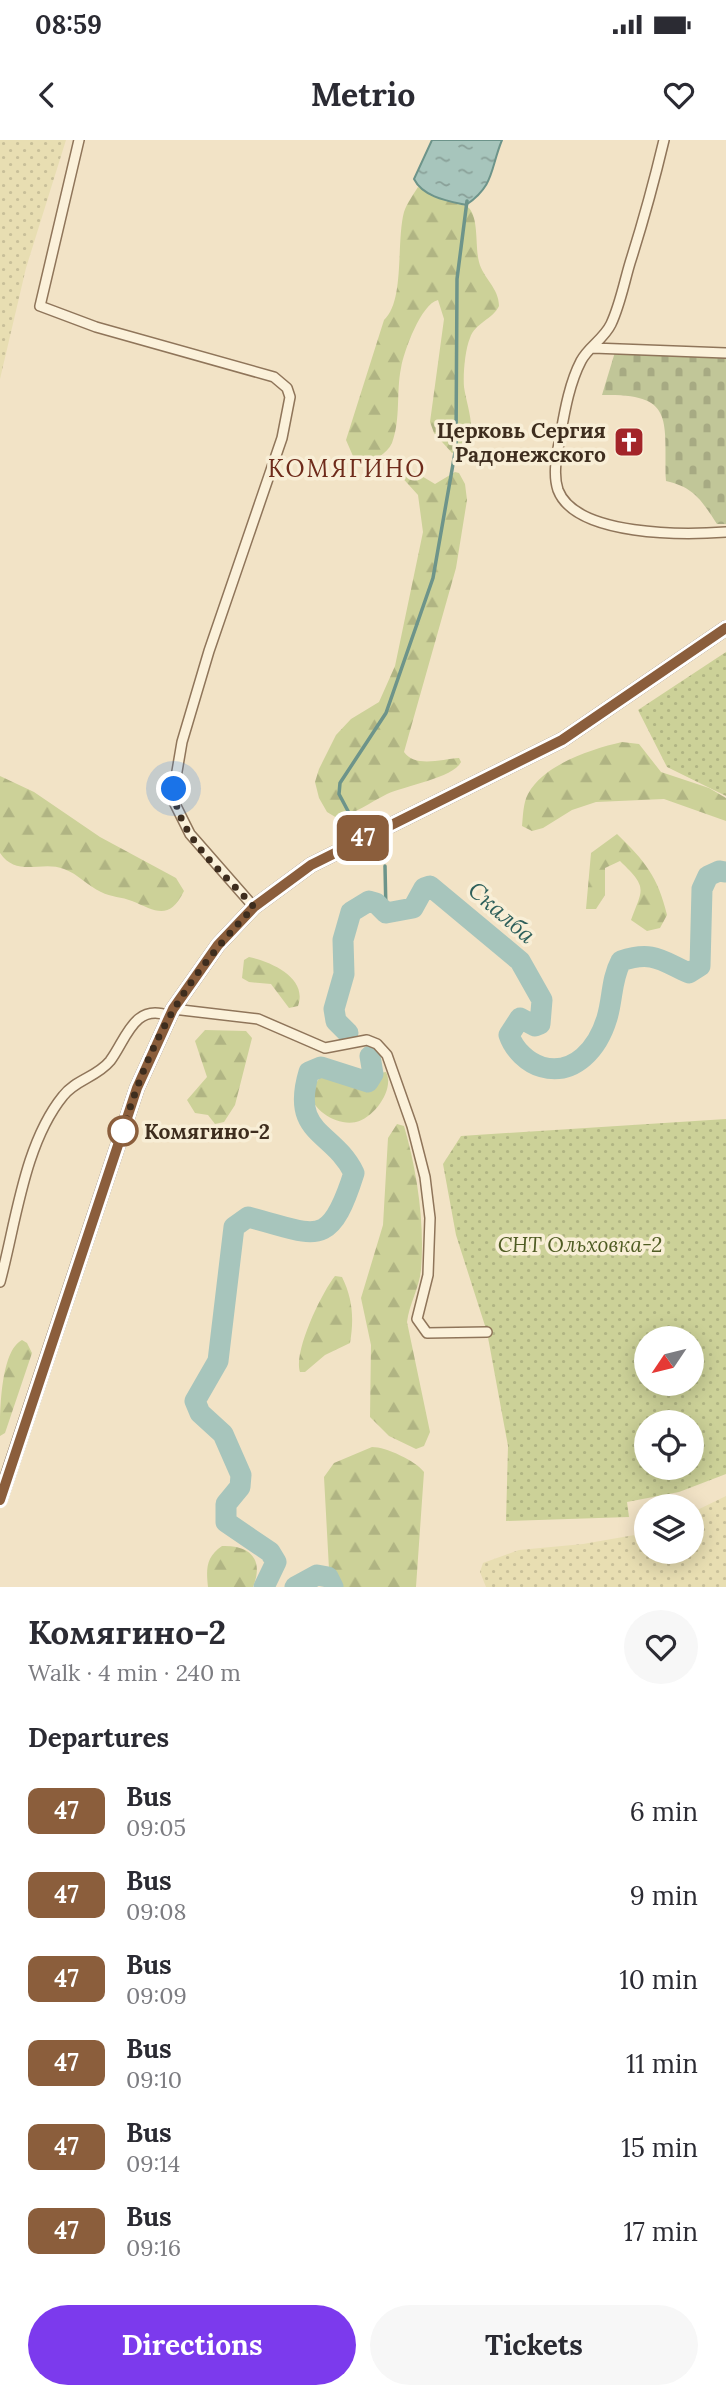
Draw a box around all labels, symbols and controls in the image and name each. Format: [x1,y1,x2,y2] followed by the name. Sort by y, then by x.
[35,8,102,41] text: 08:59
[311,74,415,115] text: Metrio
[28,76,66,114] icon: back
[660,76,698,114] icon: heart
[437,417,606,468] place label: Церковь Сергия Радонежского
[612,425,646,459] church icon: Церковь Сергия Радонежского
[268,453,426,484] district label: КОМЯГИНО
[156,771,191,806] your location
[332,815,394,861] line badge: 47
[351,822,375,853] text: 47
[462,875,542,949] water label: Скалба
[108,1116,138,1146] marker: Комягино-2
[144,1118,270,1145] place label: Комягино-2
[498,1231,662,1258] park label: СНТ Ольховка-2
[634,1326,704,1396] north arrow
[634,1326,704,1564] map controls
[634,1410,704,1480] button: locate
[634,1494,704,1564] button: layers
[624,1610,698,1684] button: heart
[28,1611,226,1653] text: Комягино-2
[28,1658,241,1687] text: Walk · 4 min · 240 m
[28,1721,169,1754] text: Departures
[126,1780,172,1813] text: Bus
[54,1795,79,1826] text: 47
[630,1795,698,1828] text: 6 min
[126,1813,186,1842] text: 09:05
[126,1864,172,1897] text: Bus
[54,1879,79,1910] text: 47
[630,1879,698,1912] text: 9 min
[126,1897,187,1926] text: 09:08
[126,1948,172,1981] text: Bus
[54,1963,79,1994] text: 47
[619,1963,698,1996] text: 10 min
[126,1981,187,2010] text: 09:09
[126,2032,172,2065] text: Bus
[54,2047,79,2078] text: 47
[626,2047,698,2080] text: 11 min
[126,2065,182,2094] text: 09:10
[126,2116,172,2149] text: Bus
[54,2131,79,2162] text: 47
[621,2131,698,2164] text: 15 min
[126,2149,180,2178] text: 09:14
[126,2200,172,2233] text: Bus
[54,2215,79,2246] text: 47
[623,2215,698,2248] text: 17 min
[126,2233,181,2262] text: 09:16
[28,2305,356,2385] button: Directions
[370,2305,698,2385] button: Tickets

